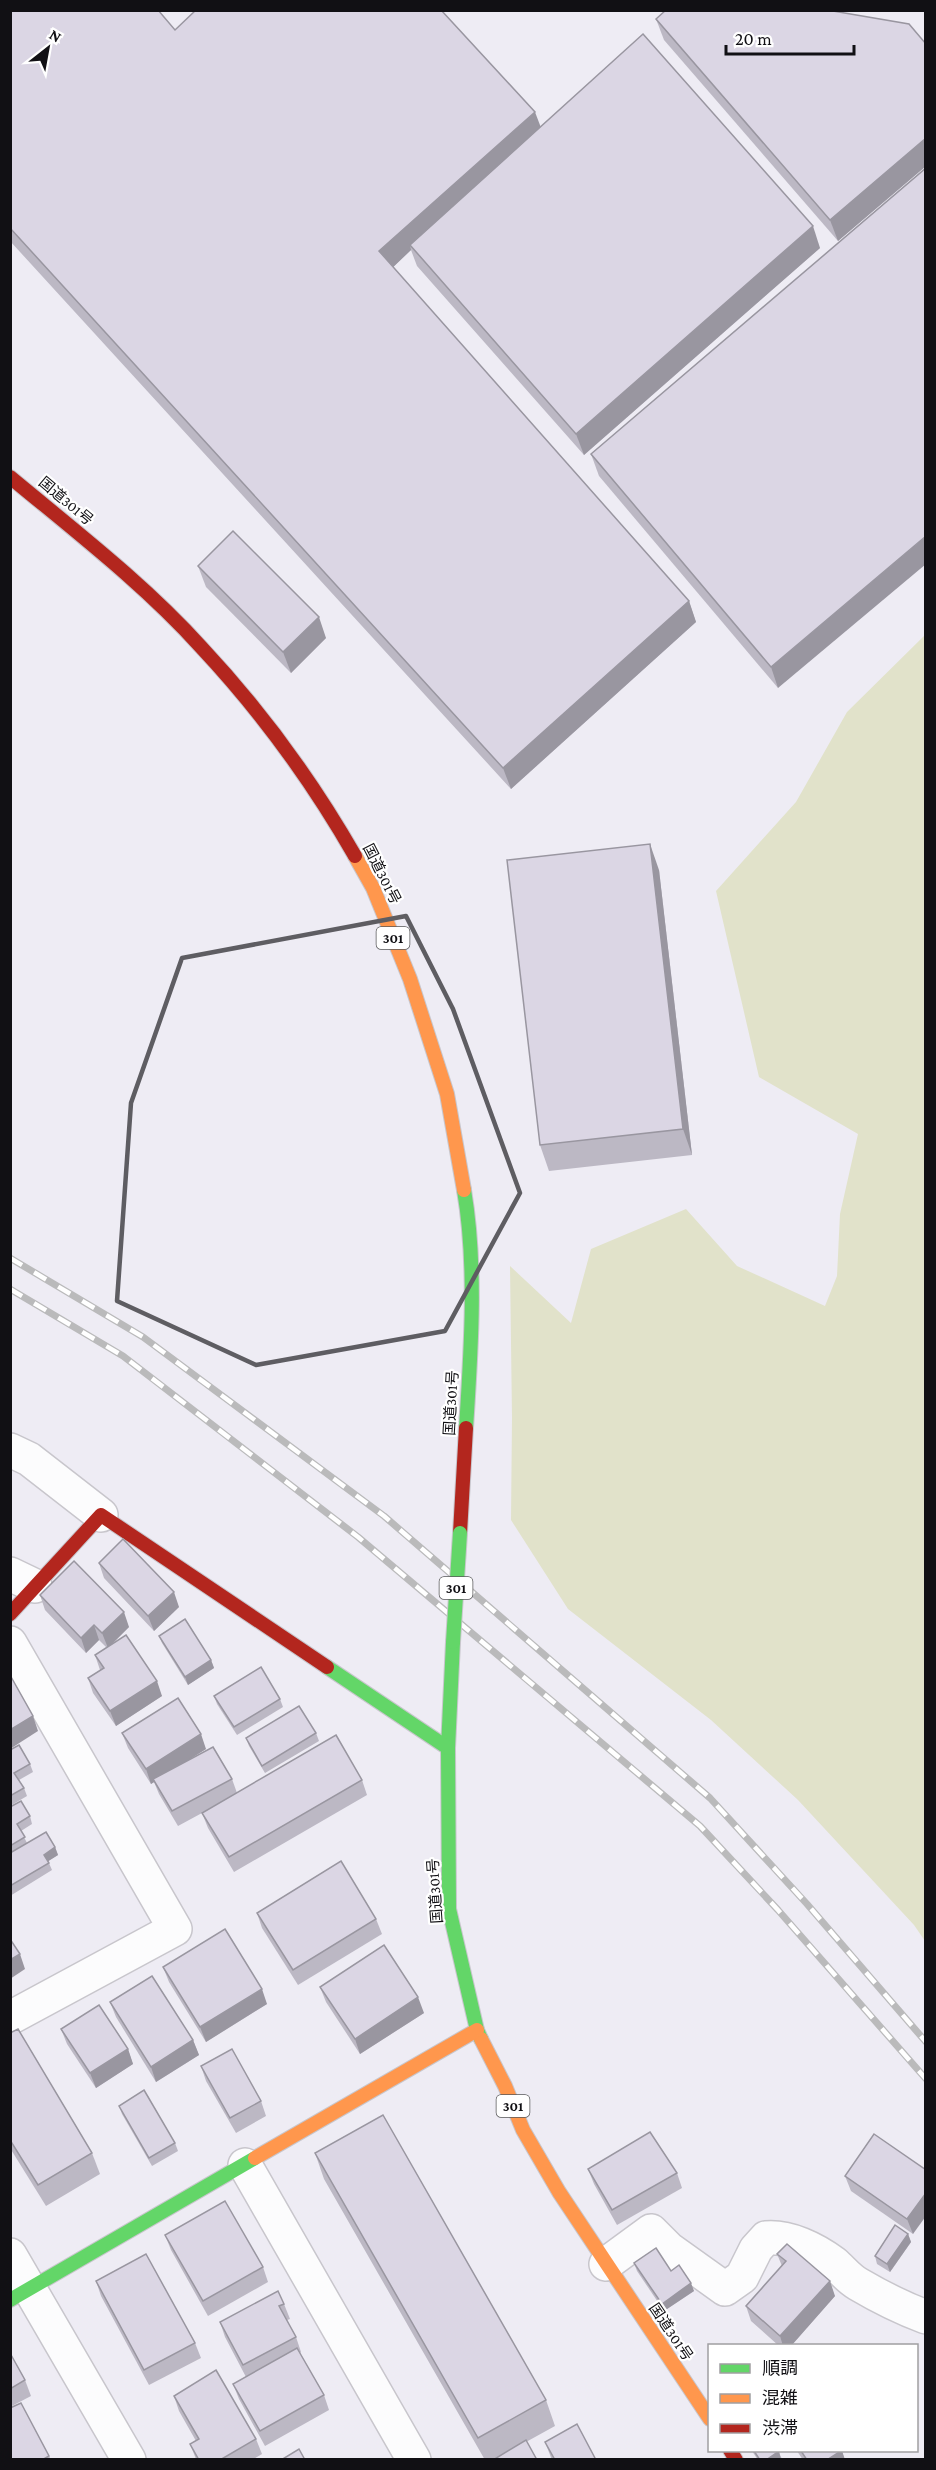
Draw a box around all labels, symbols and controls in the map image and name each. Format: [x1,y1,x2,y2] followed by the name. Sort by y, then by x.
[18,18,78,78] north arrow
[726,18,854,56] scale bar
[46,25,65,46] text: N
[735,29,772,49] text: 20 m
[36,474,96,528] street label: 国道301号
[360,841,404,907] street label: 国道301号
[376,927,410,949] road number: 301
[441,1370,461,1436] street label: 国道301号
[440,1577,472,1599] road number: 301
[425,1858,445,1924] street label: 国道301号
[496,2095,530,2117] road number: 301
[646,2300,696,2364] street label: 国道301号
[708,2344,918,2452] legend
[762,2358,798,2378] text: 順調
[762,2388,798,2408] text: 混雑
[762,2418,798,2438] text: 渋滞

